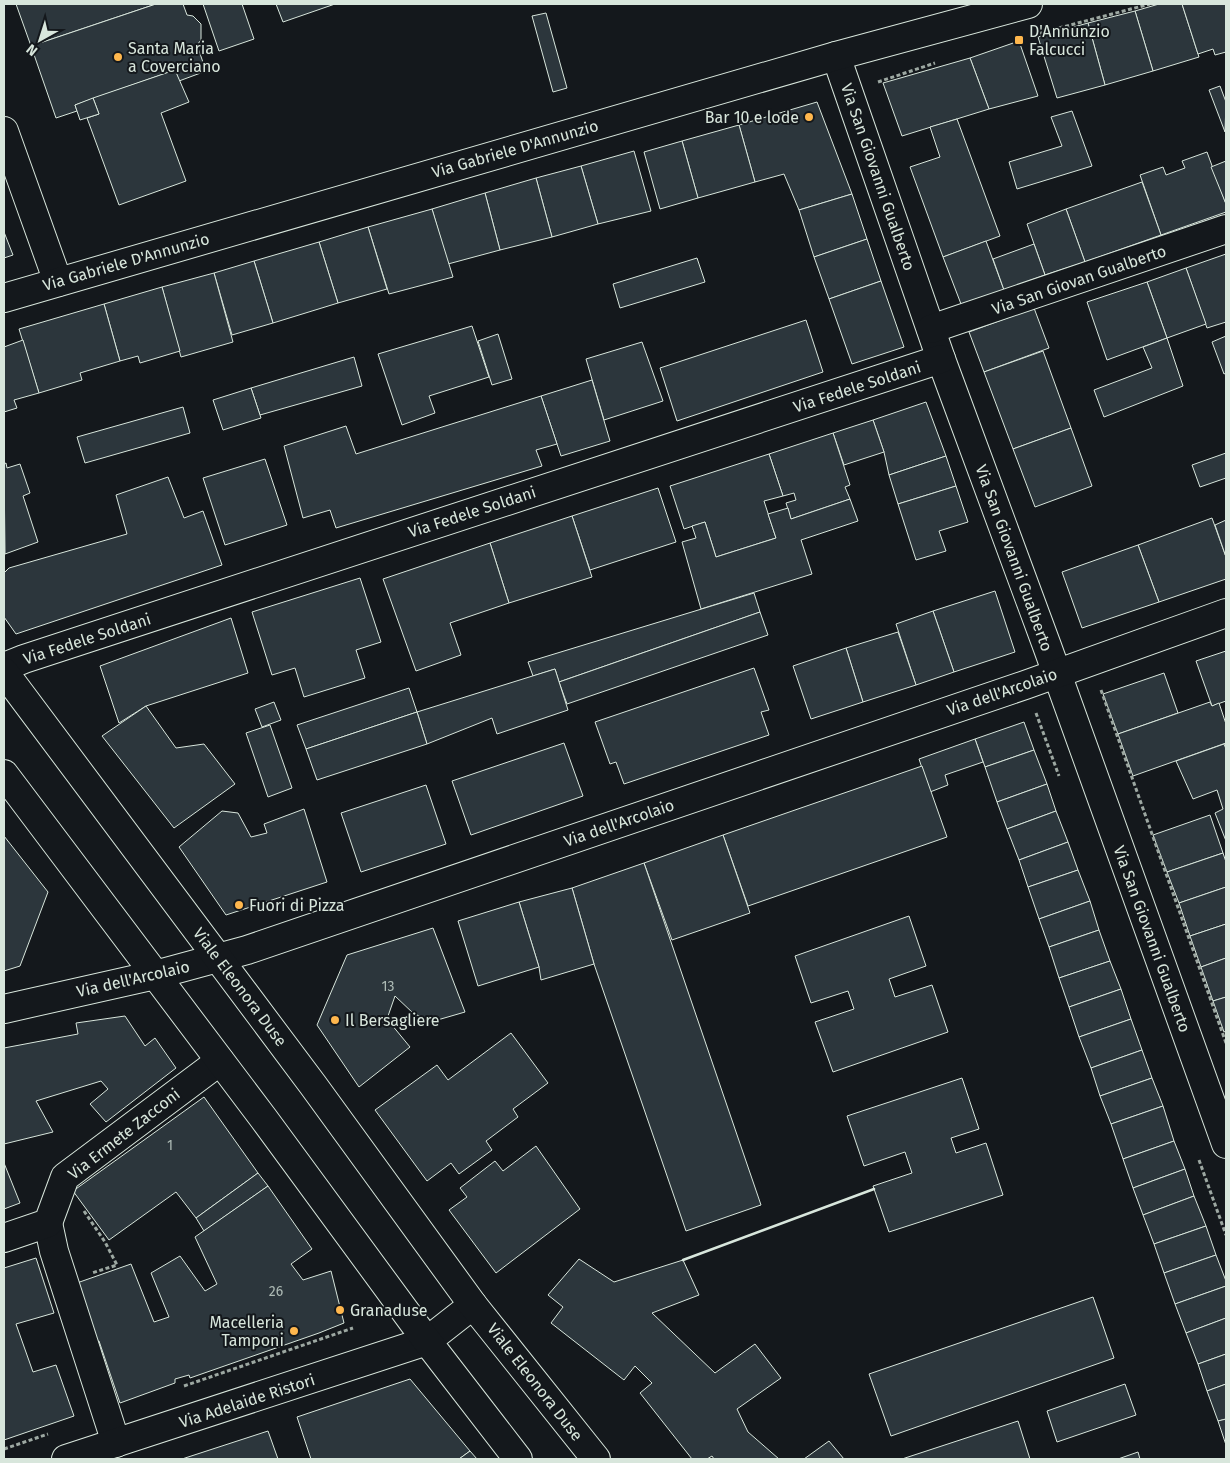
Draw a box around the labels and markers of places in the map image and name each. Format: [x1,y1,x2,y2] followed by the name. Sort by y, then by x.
[1029,22,1110,59] place label: D'Annunzio Falcucci
[1013,34,1025,46] marker: D'Annunzio Falcucci
[128,39,221,76] place label: Santa Maria a Coverciano
[112,51,124,63] marker: Santa Maria a Coverciano
[705,108,799,127] place label: Bar 10 e lode
[803,111,815,123] marker: Bar 10 e lode
[249,896,344,915] place label: Fuori di Pizza
[233,899,245,911] marker: Fuori di Pizza
[345,1011,440,1030] place label: Il Bersagliere
[329,1014,341,1026] marker: Il Bersagliere
[350,1301,428,1320] place label: Granaduse
[334,1304,346,1316] marker: Granaduse
[209,1313,284,1350] place label: Macelleria Tamponi
[288,1325,300,1337] marker: Macelleria Tamponi

